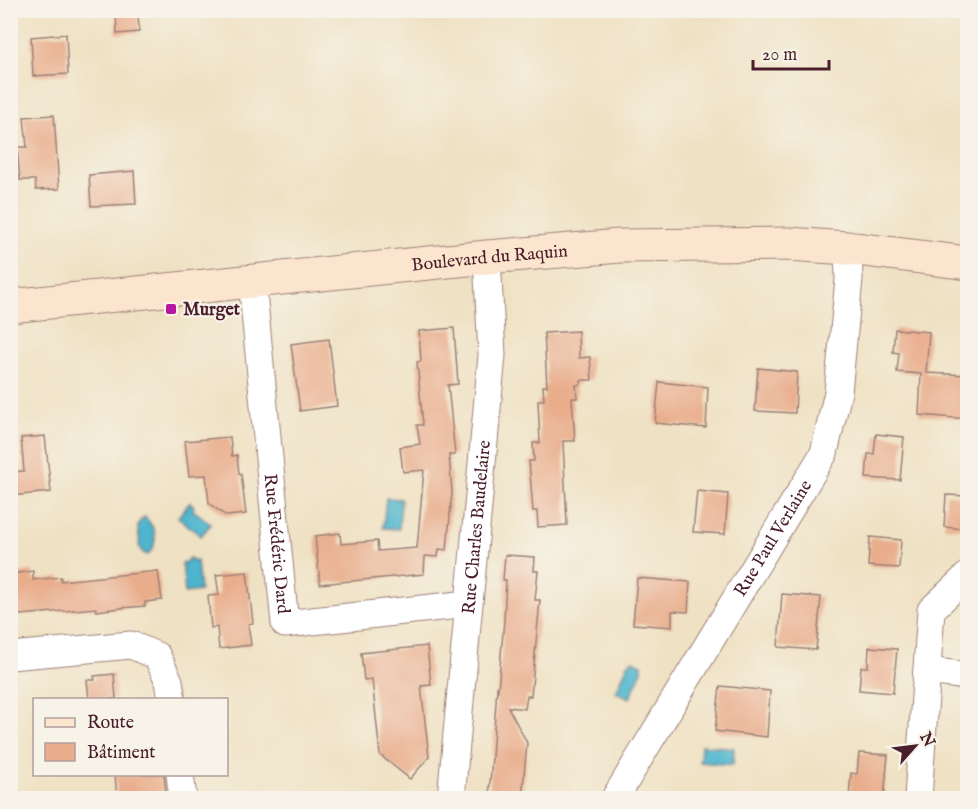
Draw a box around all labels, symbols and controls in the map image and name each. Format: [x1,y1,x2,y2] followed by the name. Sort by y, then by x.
[753,33,830,71] scale bar
[762,44,797,67] text: 20 m
[410,240,569,278] street label: Boulevard du Raquin
[183,299,241,322] place label: Murget
[164,302,178,316] marker: Murget
[458,439,497,615] street label: Rue Charles Baudelaire
[258,473,294,615] street label: Rue Frédéric Dard
[730,476,818,601] street label: Rue Paul Verlaine
[33,698,228,776] legend
[87,712,134,735] text: Route
[885,716,945,776] north arrow
[914,728,939,751] text: N
[87,742,156,765] text: Bâtiment

